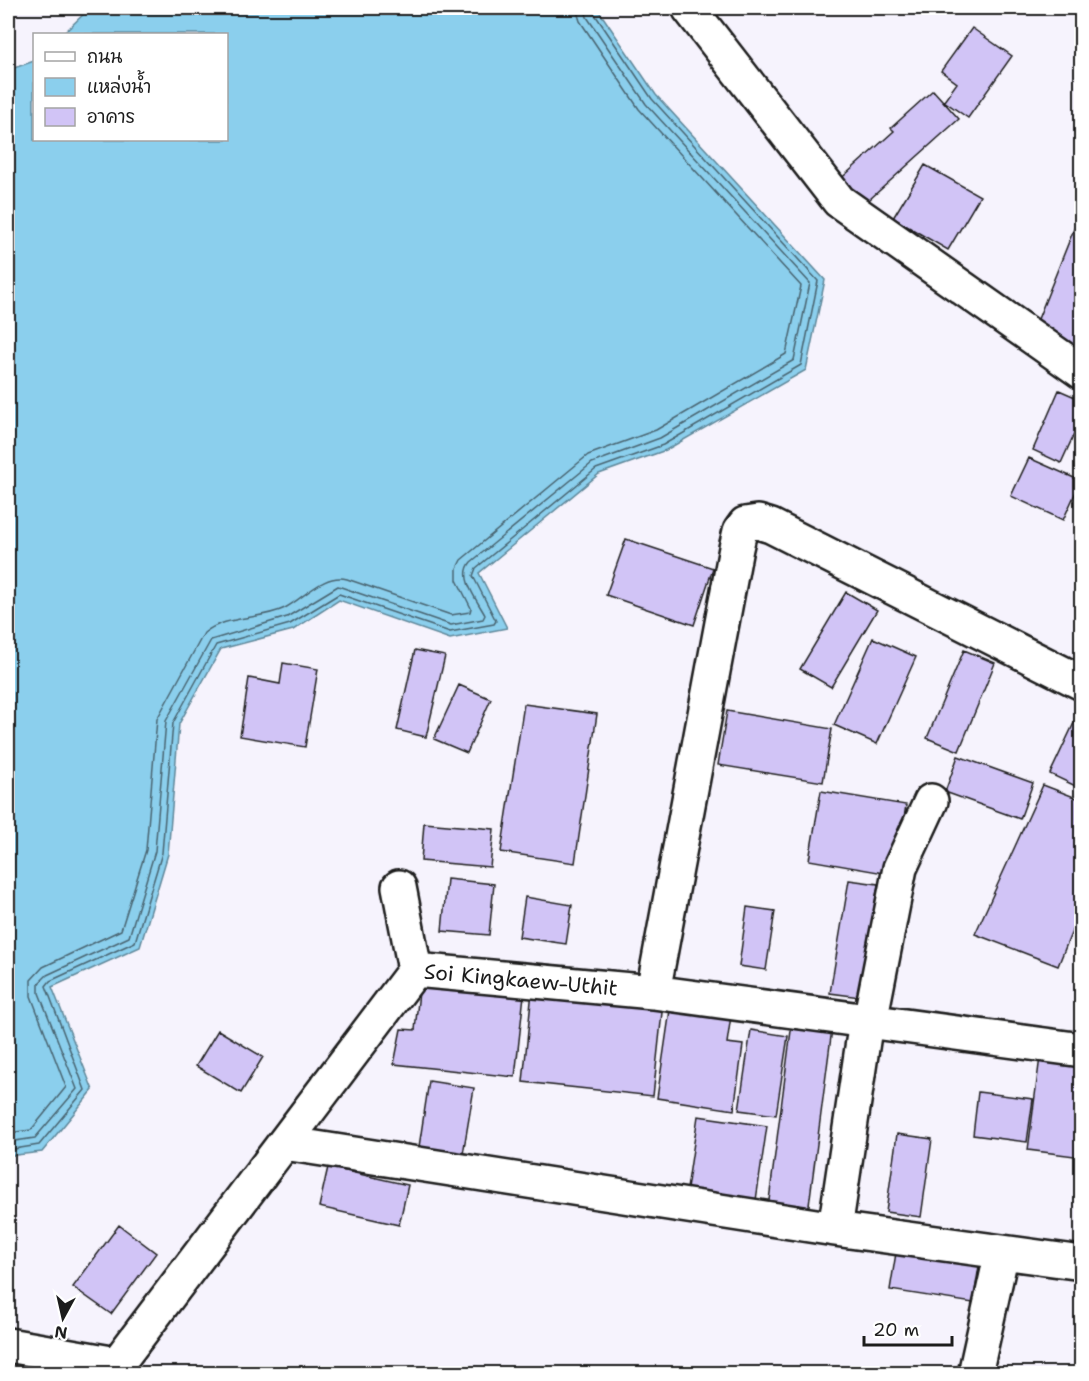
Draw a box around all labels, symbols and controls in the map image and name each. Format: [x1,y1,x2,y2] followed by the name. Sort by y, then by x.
[33,33,228,141] legend
[87,45,122,69] text: ถนน
[87,70,151,99] text: แหล่งน้ำ
[87,105,135,129] text: อาคาร
[423,958,619,1002] street label: Soi Kingkaew-Uthit
[33,1288,93,1348] north arrow
[864,1309,952,1347] scale bar
[873,1318,919,1342] text: 20 m
[53,1321,69,1344] text: N

